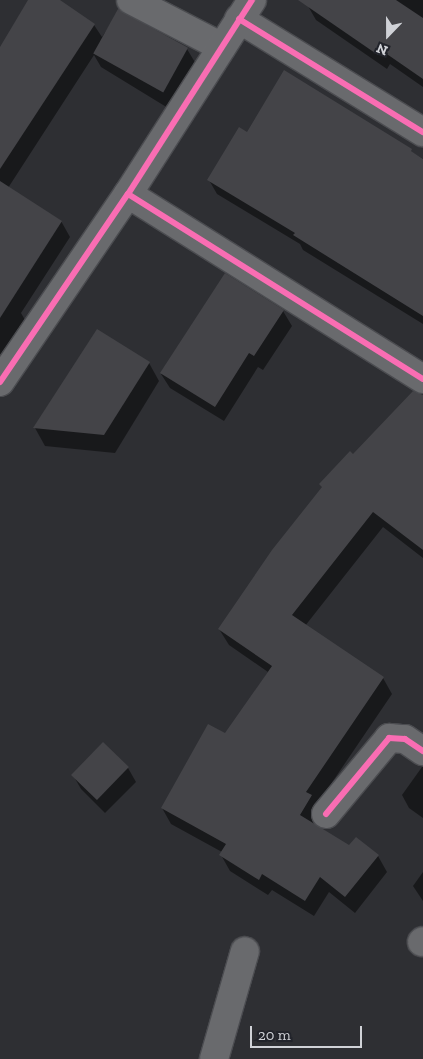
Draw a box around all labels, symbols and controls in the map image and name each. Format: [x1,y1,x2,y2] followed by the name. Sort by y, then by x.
[363,10,413,60] north arrow
[374,40,390,59] text: N
[253,1016,366,1048] scale bar
[258,1026,291,1044] text: 20 m

